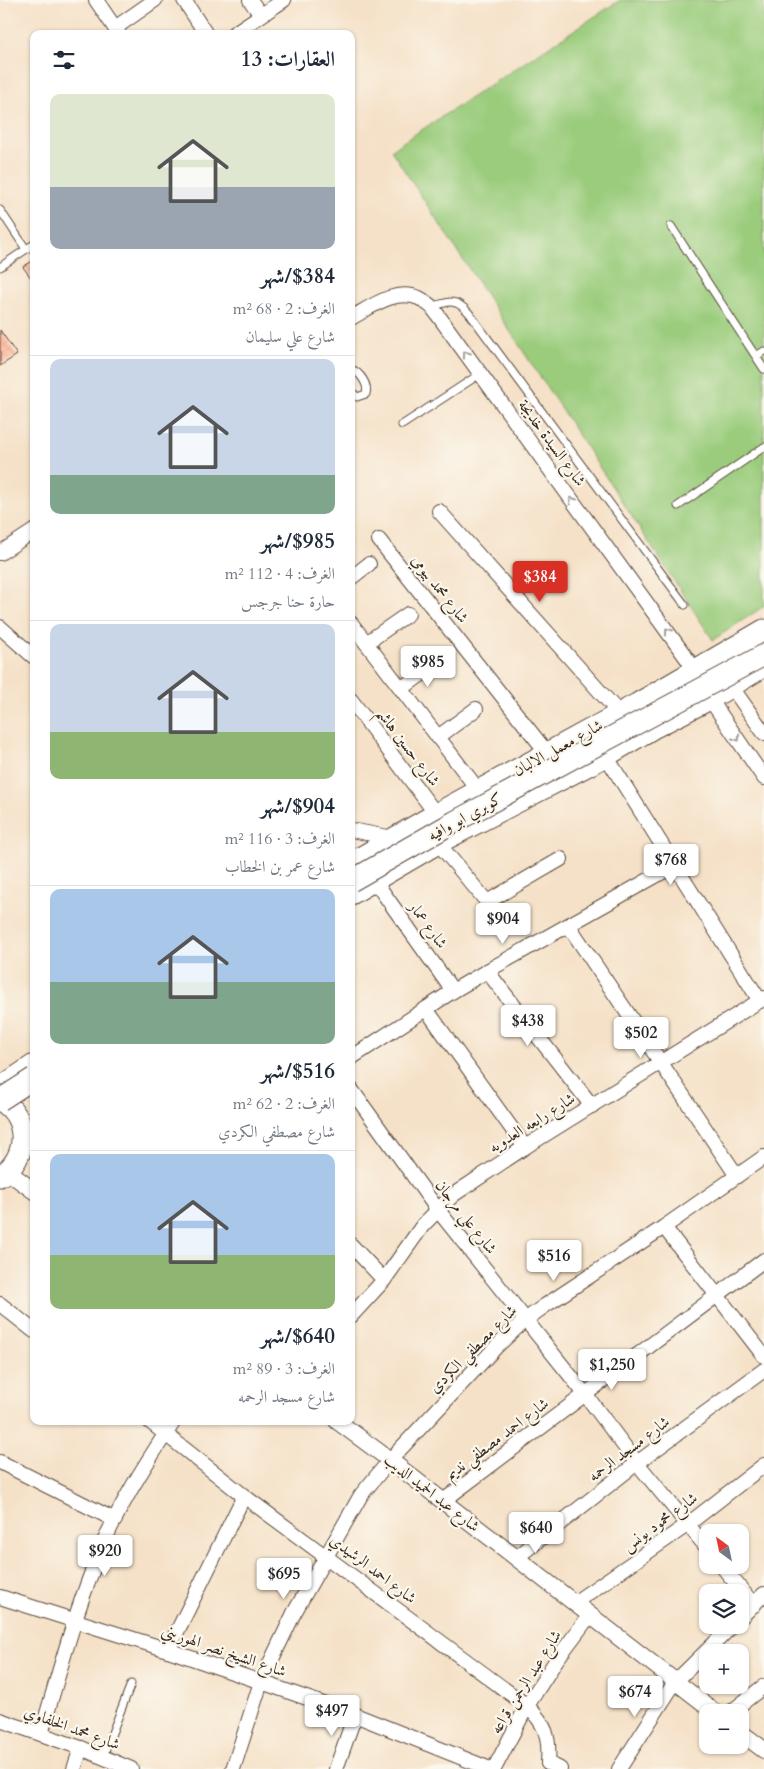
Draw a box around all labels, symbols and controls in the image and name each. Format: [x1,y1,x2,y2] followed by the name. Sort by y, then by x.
[241,45,335,74] text: العقارات: 13
[50,46,78,74] icon: filters
[148,126,238,216] icon: home
[260,262,335,291] text: $384/شهر
[233,298,335,320] text: الغرف: 2 · 68 m²
[245,326,335,348] text: شارع علي سليمان
[463,350,472,360] one-way arrow
[148,392,238,482] icon: home
[511,395,591,492] street label: شارع السيدة خديجة
[569,496,578,506] one-way arrow
[260,527,335,556] text: $985/شهر
[405,550,474,629] street label: شارع محمد بيومي
[510,560,570,603] pin: $384
[225,563,335,585] text: الغرف: 4 · 112 m²
[524,566,556,588] text: $384
[241,591,335,613] text: حارة حنا جرجس
[665,628,673,637] one-way arrow
[398,646,458,688] pin: $985
[412,651,444,673] text: $985
[148,657,238,747] icon: home
[367,703,445,794] street label: شارع حسين هاشم
[509,714,608,783] street label: شارع معمل الالبان
[731,732,740,742] one-way arrow
[424,787,507,847] street label: كوبري ابو وافيه
[260,792,335,821] text: $904/شهر
[225,828,335,850] text: الغرف: 3 · 116 m²
[641,844,701,886] pin: $768
[655,849,687,871] text: $768
[225,856,335,878] text: شارع عمر بن الخطاب
[401,895,453,954] street label: شارع عمار
[473,902,533,945] pin: $904
[487,908,519,930] text: $904
[148,922,238,1012] icon: home
[498,1004,558,1047] pin: $438
[512,1010,544,1032] text: $438
[611,1016,671,1059] pin: $502
[625,1022,657,1044] text: $502
[260,1057,335,1086] text: $516/شهر
[484,1088,581,1160] street label: شارع رابعه العدويه
[233,1093,335,1115] text: الغرف: 2 · 62 m²
[218,1121,335,1143] text: شارع مصطفي الكردي
[427,1175,502,1261] street label: شارع علي مرجان
[148,1187,238,1277] icon: home
[524,1240,584,1282] pin: $516
[538,1245,570,1267] text: $516
[424,1300,525,1401] street label: شارع مصطفي الكردي
[260,1322,335,1351] text: $640/شهر
[571,1348,653,1391] pin: $1,250
[589,1354,635,1376] text: $1,250
[233,1358,335,1380] text: الغرف: 3 · 89 m²
[238,1386,335,1408] text: شارع مسجد الرحمه
[441,1393,556,1488] street label: شارع احمد مصطفي نديم
[584,1411,676,1489] street label: شارع مسجد الرحمه
[378,1449,484,1539] street label: شارع عبد الحميد الديب
[618,1487,703,1558] street label: شارع محمود يونس
[506,1512,566,1554] pin: $640
[520,1517,552,1539] text: $640
[699,1524,749,1574] north arrow
[699,1524,749,1754] map controls
[324,1529,421,1611] street label: شارع احمد الرشيدي
[75,1534,135,1577] pin: $920
[89,1540,121,1562] text: $920
[254,1558,314,1600] pin: $695
[268,1563,300,1585] text: $695
[699,1584,749,1634] button: layers
[158,1619,289,1686] street label: شارع الشيخ نصر الهوريني
[485,1626,569,1739] street label: شارع عبد الرحمن قراعه
[699,1644,749,1694] button: +
[605,1676,665,1718] pin: $674
[619,1681,651,1703] text: $674
[302,1694,362,1737] pin: $497
[20,1700,123,1757] street label: شارع محمد الخلفاوي
[316,1700,348,1722] text: $497
[699,1704,749,1754] button: −

